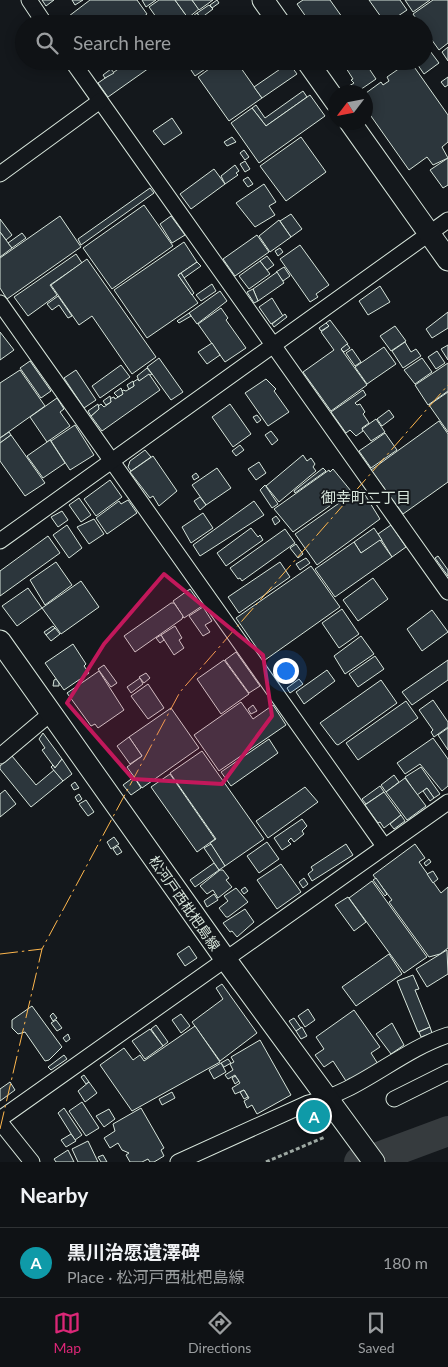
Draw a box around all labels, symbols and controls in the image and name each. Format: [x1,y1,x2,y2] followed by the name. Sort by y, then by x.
[15,15,433,70] search box
[33,29,61,57] icon: search
[73,31,171,54] text: Search here
[328,85,373,130] north arrow
[321,488,411,506] district label: 御幸町二丁目
[273,658,299,684] your location
[146,852,224,954] street label: 松河戸西枇杷島線
[298,1097,330,1135] pin: A
[20,1182,88,1207] text: Nearby
[67,1240,200,1263] text: 黒川治愿遺澤碑
[30,1253,42,1272] text: A
[383,1253,428,1272] text: 180 m
[67,1267,245,1286] text: Place · 松河戸西枇杷島線
[53,1309,81,1356] tab: Map
[188,1309,251,1356] tab: Directions
[358,1309,395,1356] tab: Saved

